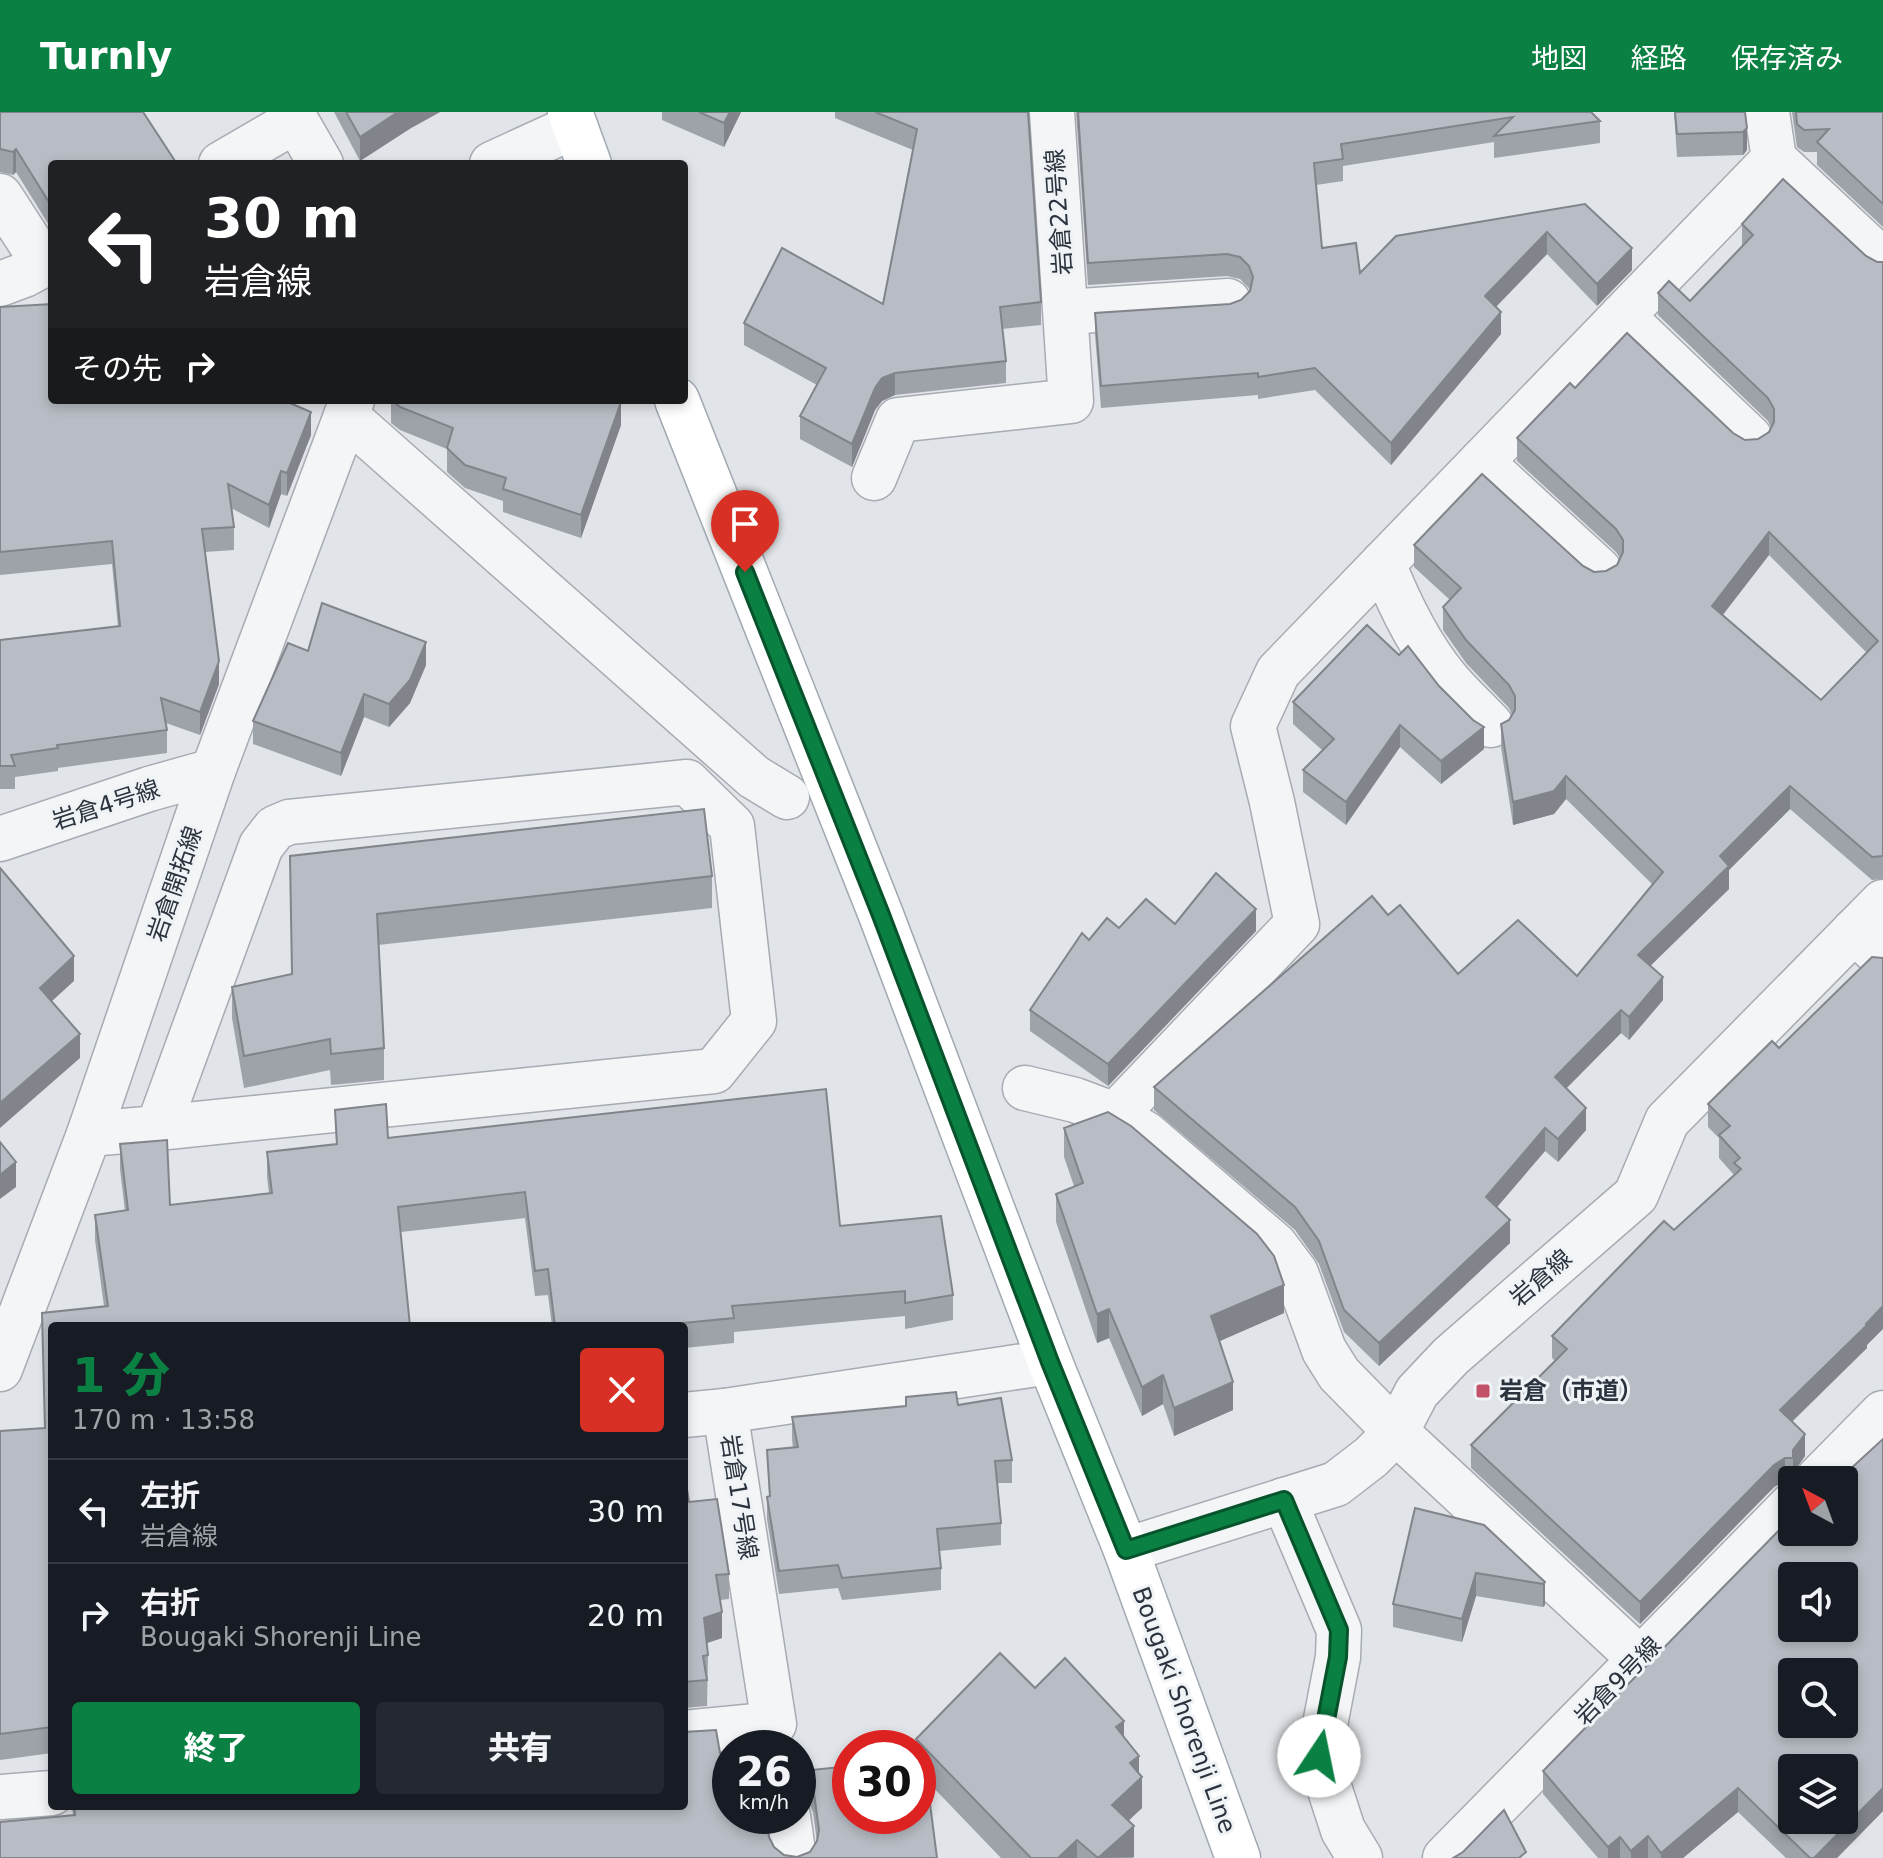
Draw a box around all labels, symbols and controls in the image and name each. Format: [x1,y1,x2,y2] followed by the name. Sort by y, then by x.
[40,34,172,78] text: Turnly
[1531,42,1587,75] text: 地図
[1631,42,1687,75] text: 経路
[1731,42,1843,75] text: 保存済み
[1041,148,1077,276] street label: 岩倉22号線
[204,185,360,250] text: 30 m
[72,192,176,296] icon: left
[204,261,312,302] text: 岩倉線
[178,344,222,388] icon: right
[72,351,162,386] text: その先
[711,490,779,572] pin
[723,502,767,546] icon: arrive
[49,774,163,836] street label: 岩倉4号線
[142,823,208,945] street label: 岩倉開拓線
[1505,1244,1577,1312] street label: 岩倉線
[72,1347,170,1403] text: 1 分
[580,1348,664,1432] button: close
[1499,1377,1643,1405] place label: 岩倉（市道）
[1474,1382,1492,1400] marker: 岩倉（市道）
[72,1405,255,1435] text: 170 m · 13:58
[715,1432,763,1562] street label: 岩倉17号線
[1778,1466,1858,1546] north arrow
[1778,1466,1858,1834] map controls
[140,1478,200,1513] text: 左折
[72,1489,116,1533] icon: left
[587,1494,664,1529] text: 30 m
[140,1521,218,1551] text: 岩倉線
[1778,1562,1858,1642] button: sound
[1126,1583,1242,1837] street label: Bougaki Shorenji Line
[140,1585,200,1620] text: 右折
[72,1593,116,1637] icon: right
[587,1598,664,1633] text: 20 m
[140,1622,422,1652] text: Bougaki Shorenji Line
[1569,1631,1667,1731] street label: 岩倉9号線
[1778,1658,1858,1738] button: search
[72,1702,360,1794] button: 終了
[376,1702,664,1794] button: 共有
[1277,1714,1361,1798] position arrow
[832,1730,936,1834] speed limit sign: 30
[736,1749,792,1795] text: 26
[1778,1754,1858,1834] button: layers
[739,1790,789,1814] text: km/h

